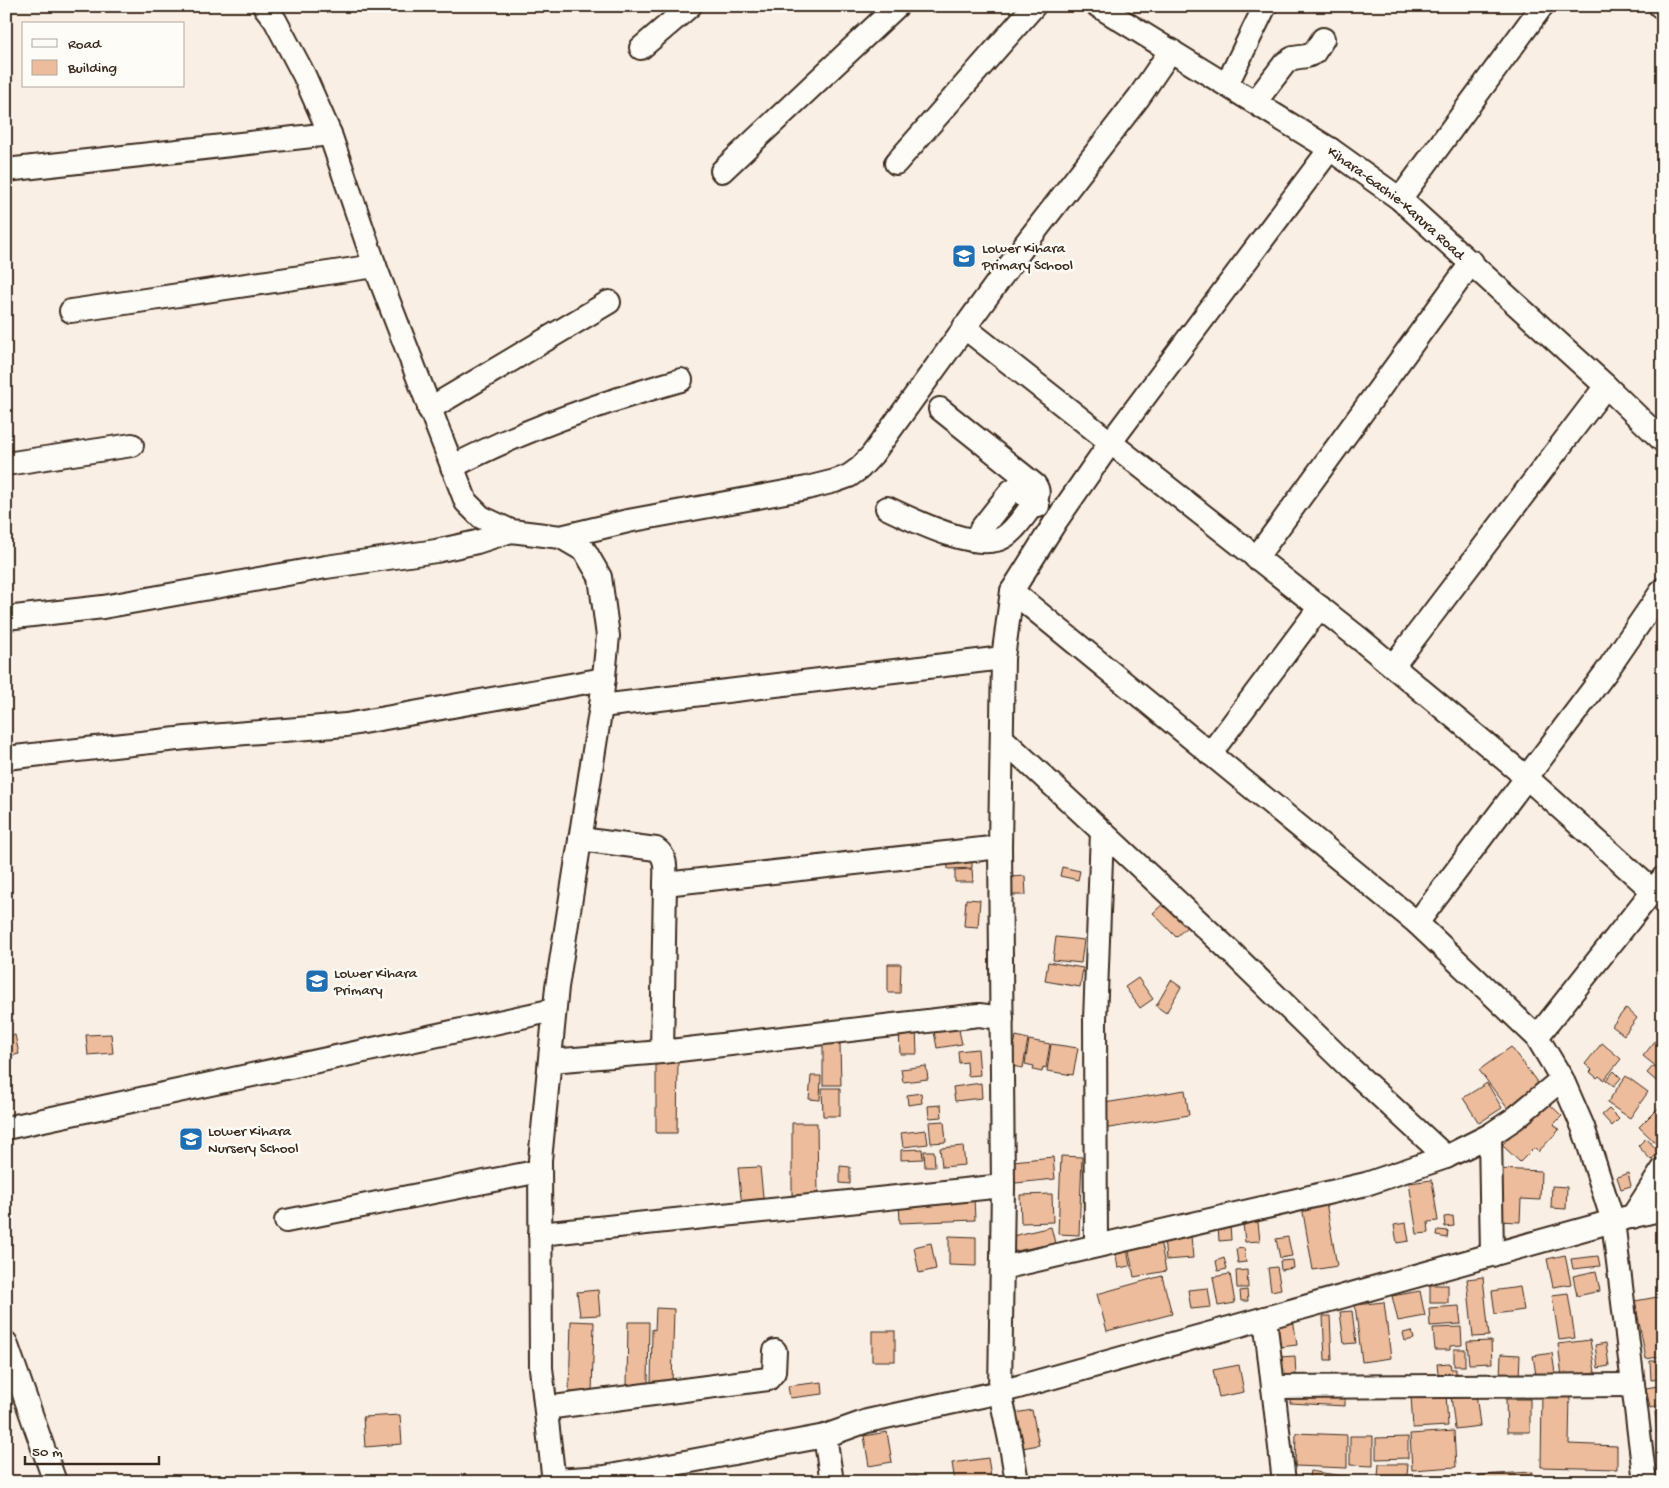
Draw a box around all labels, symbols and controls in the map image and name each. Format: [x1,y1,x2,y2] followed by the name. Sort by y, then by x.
[22,22,185,88] legend
[68,36,102,54] text: Road
[67,60,117,78] text: Building
[1323,143,1469,265] street label: Kihara-Gachie-Karura Road
[981,240,1073,275] place label: Lower Kihara Primary School
[951,243,977,269] school or university icon: Lower Kihara Primary School
[333,965,418,1000] place label: Lower Kihara Primary
[304,968,330,994] school or university icon: Lower Kihara Primary
[208,1123,299,1158] place label: Lower Kihara Nursery School
[178,1126,204,1152] school or university icon: Lower Kihara Nursery School
[25,1433,159,1465] scale bar
[32,1444,63,1462] text: 50 m

